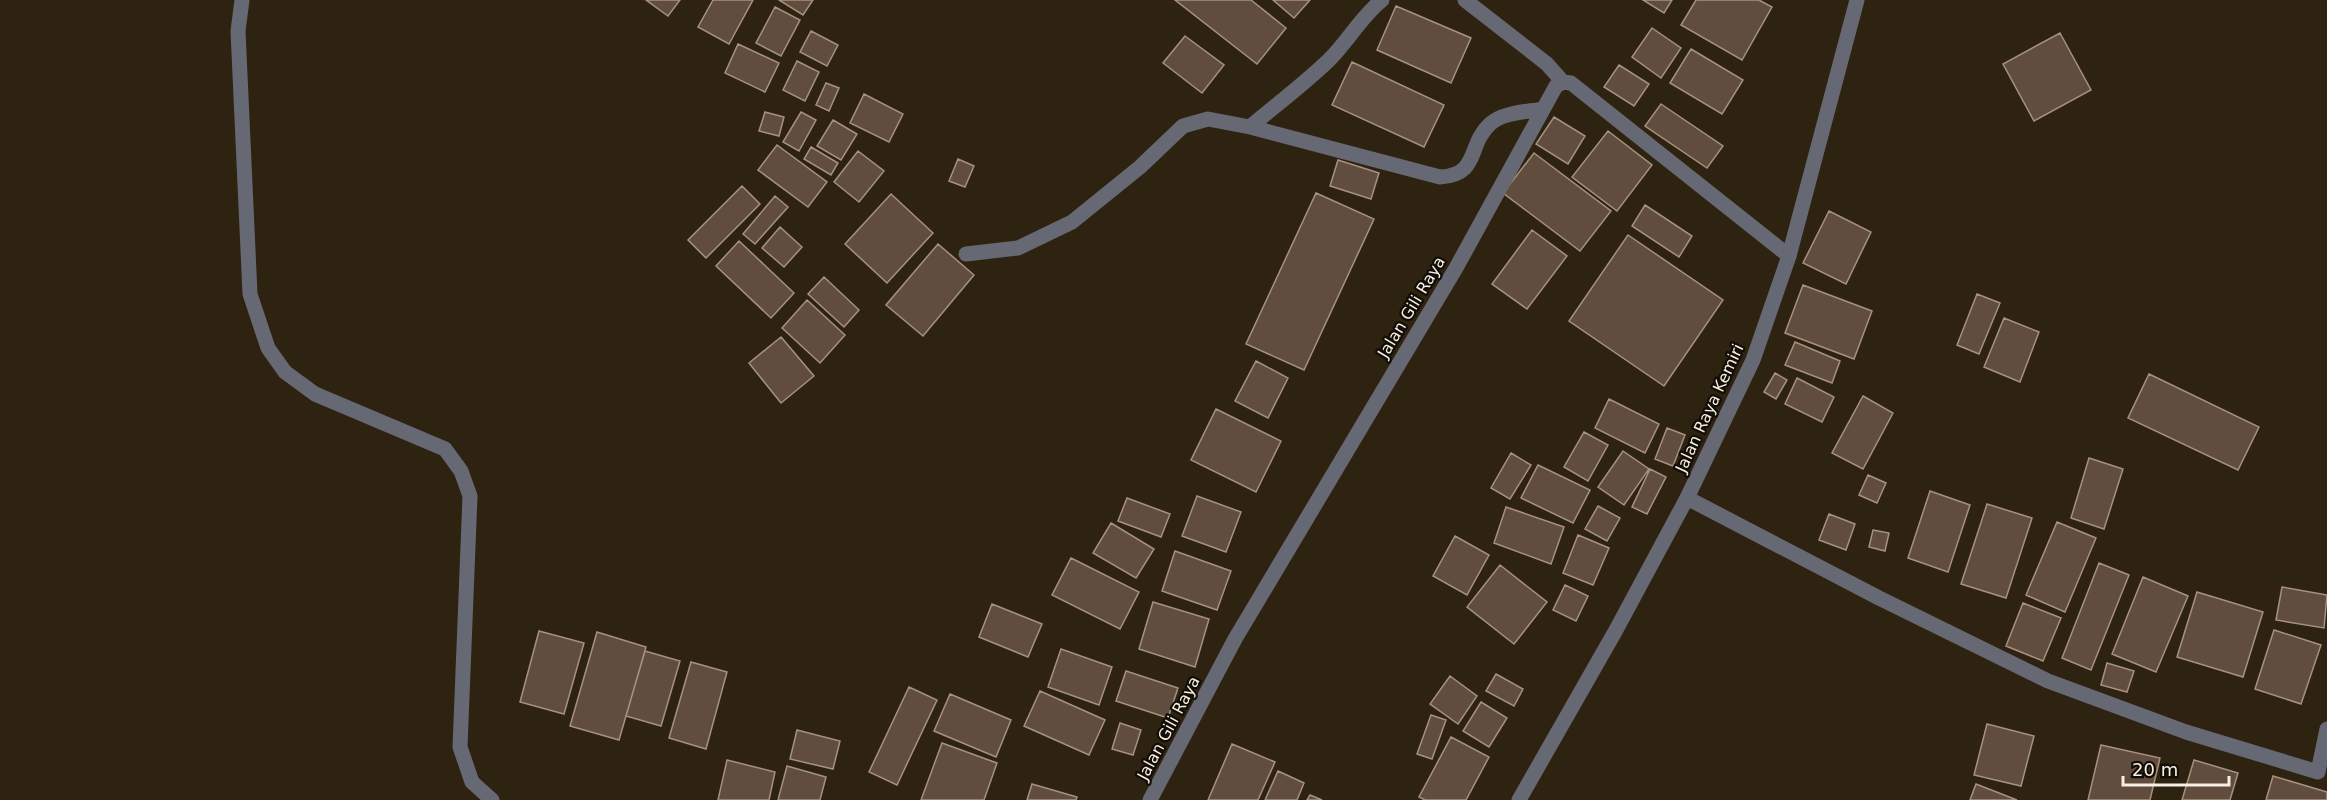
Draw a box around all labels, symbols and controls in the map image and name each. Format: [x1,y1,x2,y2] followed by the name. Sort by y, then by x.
[1373,253,1449,362] street label: Jalan Gili Raya
[1671,341,1748,476] street label: Jalan Raya Kemiri
[1133,673,1204,784] street label: Jalan Gili Raya
[2123,749,2230,787] scale bar
[2132,759,2178,780] text: 20 m

